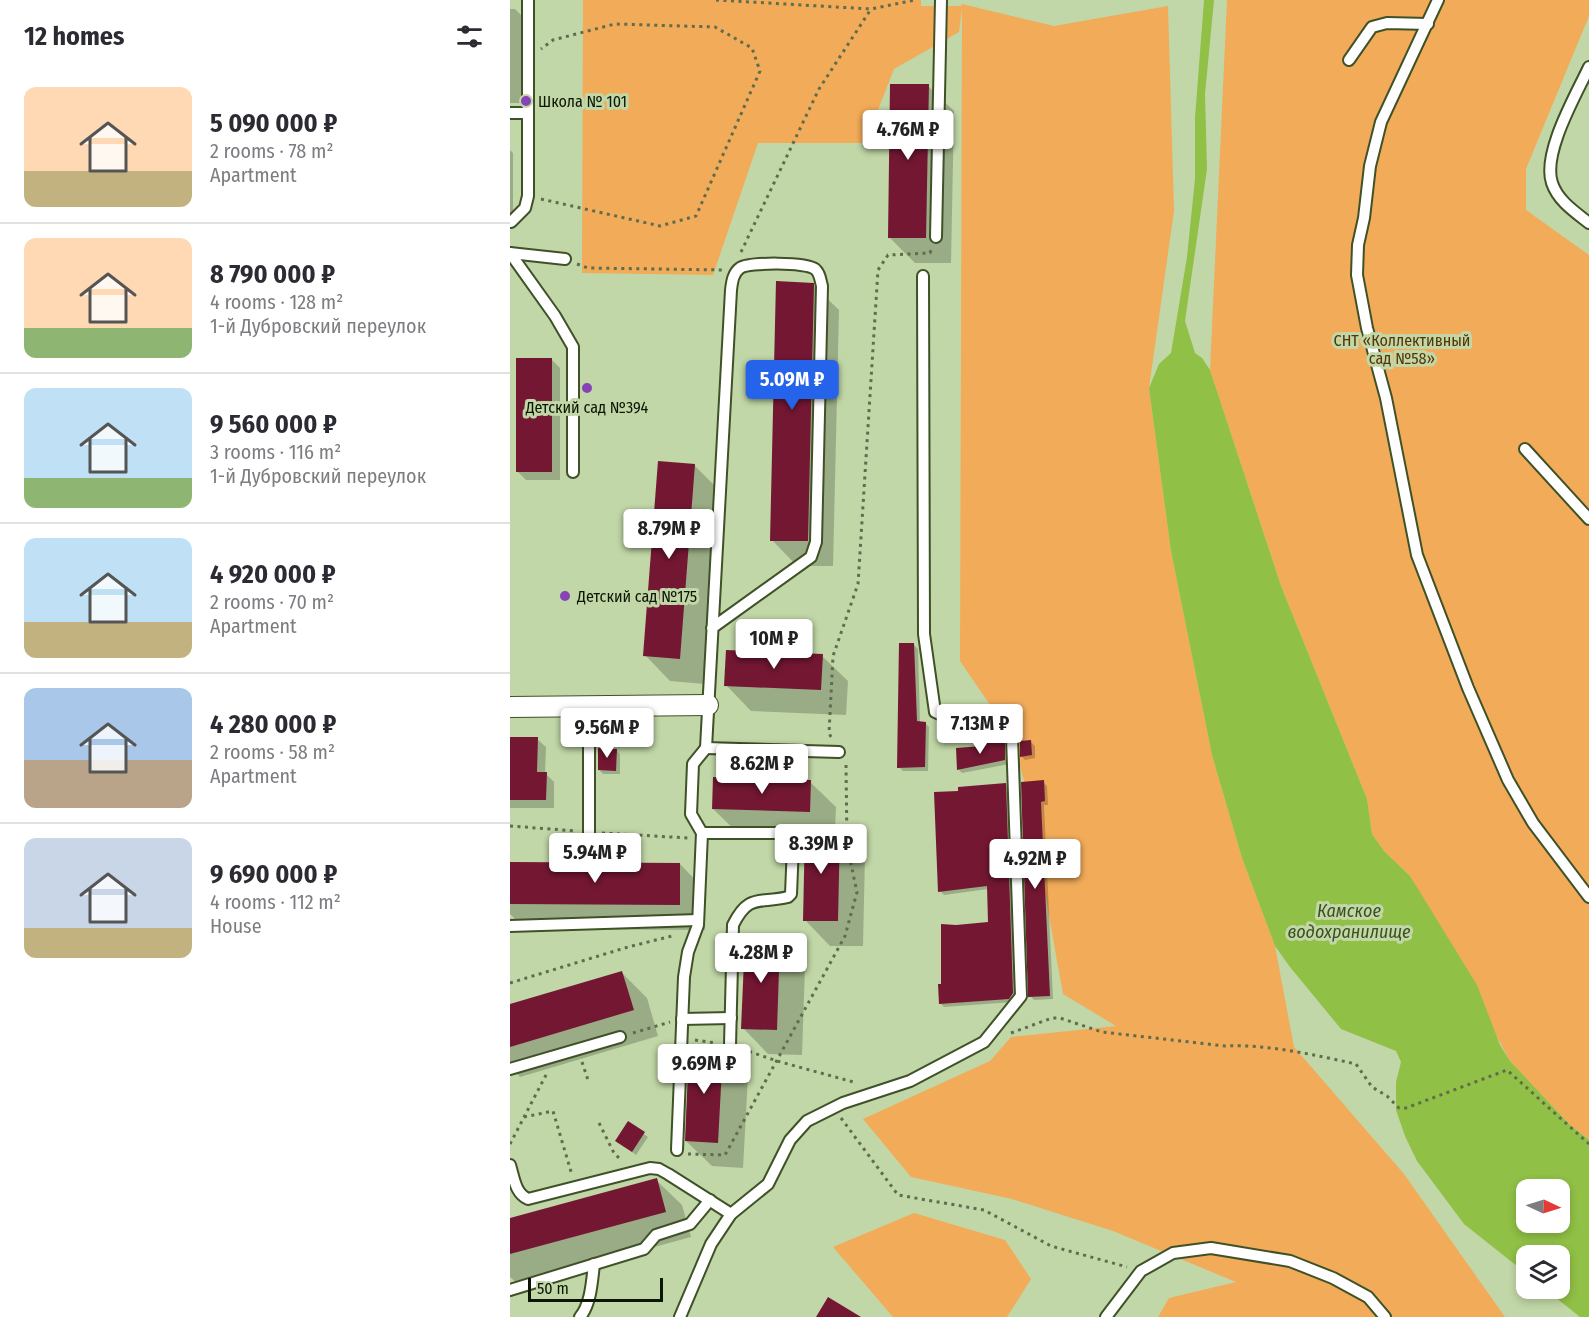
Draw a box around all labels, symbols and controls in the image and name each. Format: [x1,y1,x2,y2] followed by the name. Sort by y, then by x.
[453,20,486,53] icon: filters
[24,21,124,52] text: 12 homes
[538,92,627,111] place label: Школа № 101
[519,94,533,108] marker: Школа № 101
[210,108,337,139] text: 5 090 000 ₽
[853,110,963,161] pin: 4.76M ₽
[72,111,144,183] icon: home
[877,117,939,141] text: 4.76M ₽
[210,139,333,163] text: 2 rooms · 78 m²
[210,163,297,187] text: Apartment
[210,259,335,290] text: 8 790 000 ₽
[72,262,144,334] icon: home
[210,290,343,314] text: 4 rooms · 128 m²
[210,314,426,338] text: 1-й Дубровский переулок
[1334,331,1470,368] park label: СНТ «Коллективный сад №58»
[737,360,847,411] pin: 5.09M ₽
[760,367,824,391] text: 5.09M ₽
[580,381,594,395] marker: Детский сад №394
[525,398,649,417] place label: Детский сад №394
[210,409,337,440] text: 9 560 000 ₽
[72,412,144,484] icon: home
[210,440,341,464] text: 3 rooms · 116 m²
[210,464,426,488] text: 1-й Дубровский переулок
[614,509,724,560] pin: 8.79M ₽
[637,516,701,540] text: 8.79M ₽
[210,559,336,590] text: 4 920 000 ₽
[72,562,144,634] icon: home
[576,587,697,606] place label: Детский сад №175
[558,589,572,603] marker: Детский сад №175
[210,590,334,614] text: 2 rooms · 70 m²
[210,614,297,638] text: Apartment
[732,619,816,670] pin: 10M ₽
[750,626,798,650] text: 10M ₽
[925,704,1035,755] pin: 7.13M ₽
[552,708,662,759] pin: 9.56M ₽
[210,709,336,740] text: 4 280 000 ₽
[951,711,1009,735] text: 7.13M ₽
[72,712,144,784] icon: home
[575,715,639,739] text: 9.56M ₽
[210,740,335,764] text: 2 rooms · 58 m²
[707,744,817,795] pin: 8.62M ₽
[730,751,794,775] text: 8.62M ₽
[210,764,297,788] text: Apartment
[766,824,876,875] pin: 8.39M ₽
[789,831,853,855] text: 8.39M ₽
[540,833,650,884] pin: 5.94M ₽
[980,839,1090,890] pin: 4.92M ₽
[563,840,627,864] text: 5.94M ₽
[1003,846,1067,870] text: 4.92M ₽
[210,859,337,890] text: 9 690 000 ₽
[72,862,144,934] icon: home
[210,890,341,914] text: 4 rooms · 112 m²
[1288,900,1411,943] water label: Камское водохранилище
[210,914,262,938] text: House
[706,933,816,984] pin: 4.28M ₽
[729,940,793,964] text: 4.28M ₽
[649,1044,759,1095] pin: 9.69M ₽
[672,1051,736,1075] text: 9.69M ₽
[1516,1179,1570,1233] north arrow
[1516,1179,1570,1299] map controls
[1516,1245,1570,1299] button: layers
[528,1275,663,1302] scale bar
[537,1279,569,1298] text: 50 m

